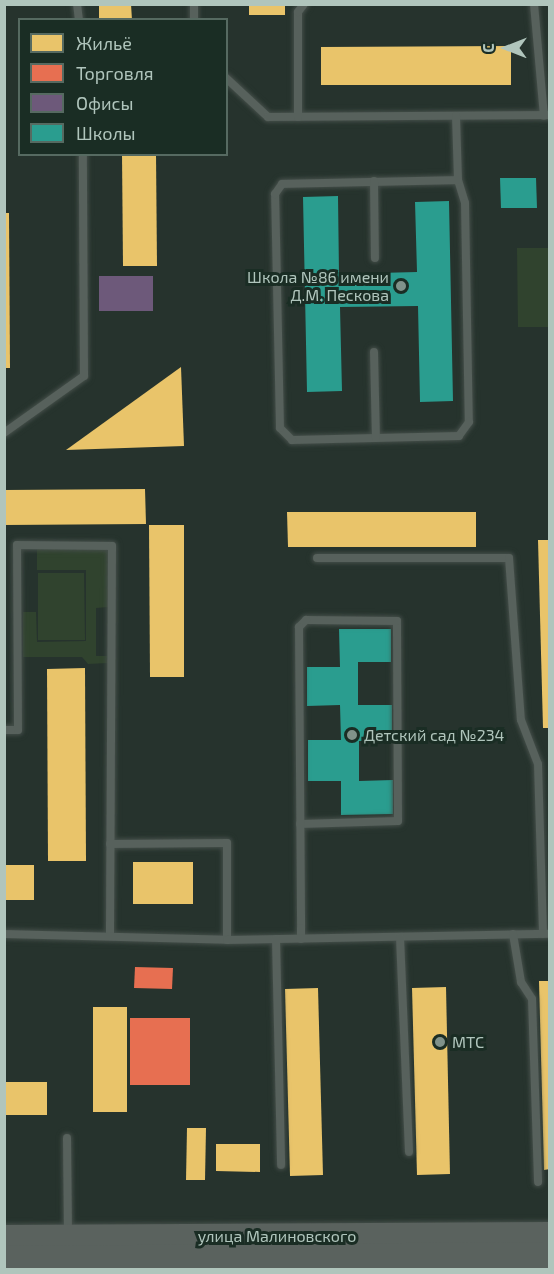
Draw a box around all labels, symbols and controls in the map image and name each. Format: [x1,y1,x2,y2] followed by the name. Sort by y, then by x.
[18,18,228,156] legend
[476,18,536,78] north arrow
[76,32,132,54] text: Жильё
[478,43,497,53] text: С
[76,62,154,84] text: Торговля
[76,92,133,114] text: Офисы
[76,122,136,144] text: Школы
[247,267,389,305] place label: Школа №86 имени Д.М. Пескова
[394,279,408,293] marker: Школа №86 имени Д.М. Пескова
[364,725,504,745] place label: Детский сад №234
[345,728,359,742] marker: Детский сад №234
[452,1032,484,1052] place label: МТС
[433,1035,447,1049] marker: МТС
[198,1226,356,1246] street label: улица Малиновского

